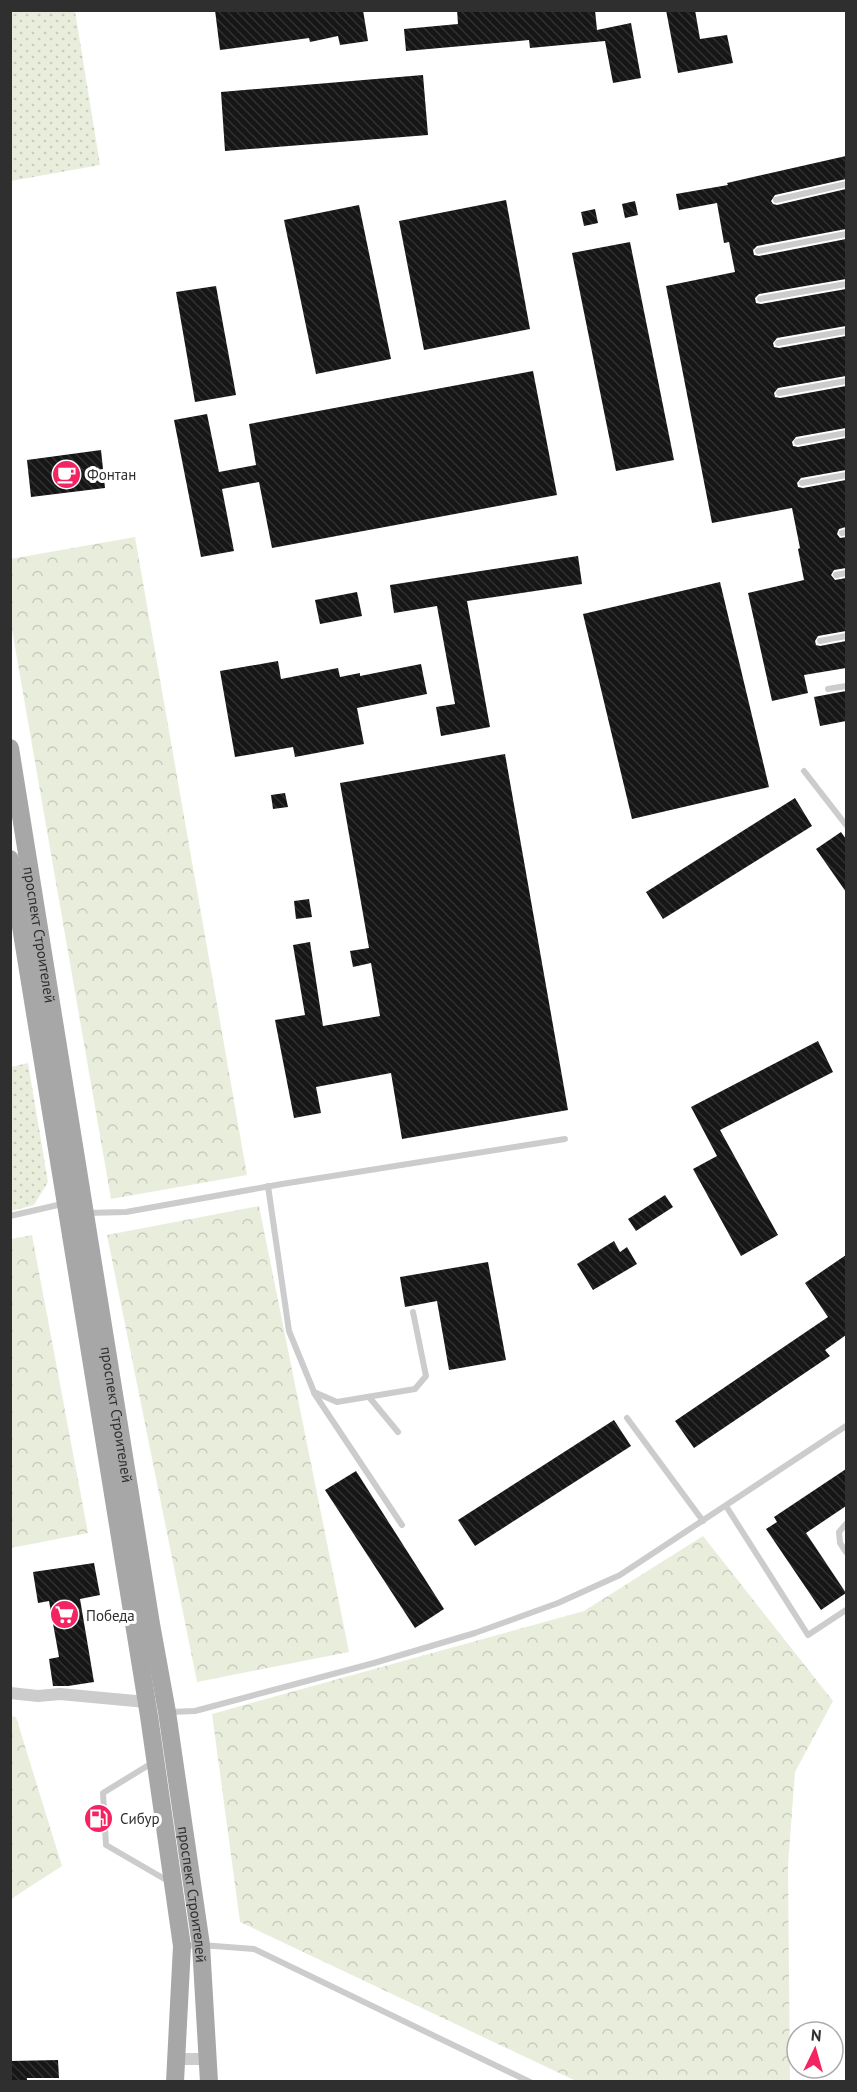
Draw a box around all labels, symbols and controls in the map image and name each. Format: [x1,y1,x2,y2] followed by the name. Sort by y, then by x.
[50,458,82,490] cafe icon: Фонтан
[87,465,136,484] place label: Фонтан
[20,865,60,1004] street label: проспект Строителей
[97,1345,138,1484] street label: проспект Строителей
[49,1599,81,1631] supermarket icon: Победа
[86,1606,135,1625] place label: Победа
[83,1802,115,1834] fuel station icon: Сибур
[120,1809,160,1828] place label: Сибур
[174,1825,212,1963] street label: проспект Строителей
[785,2020,845,2080] north arrow
[810,2025,822,2045] text: N

